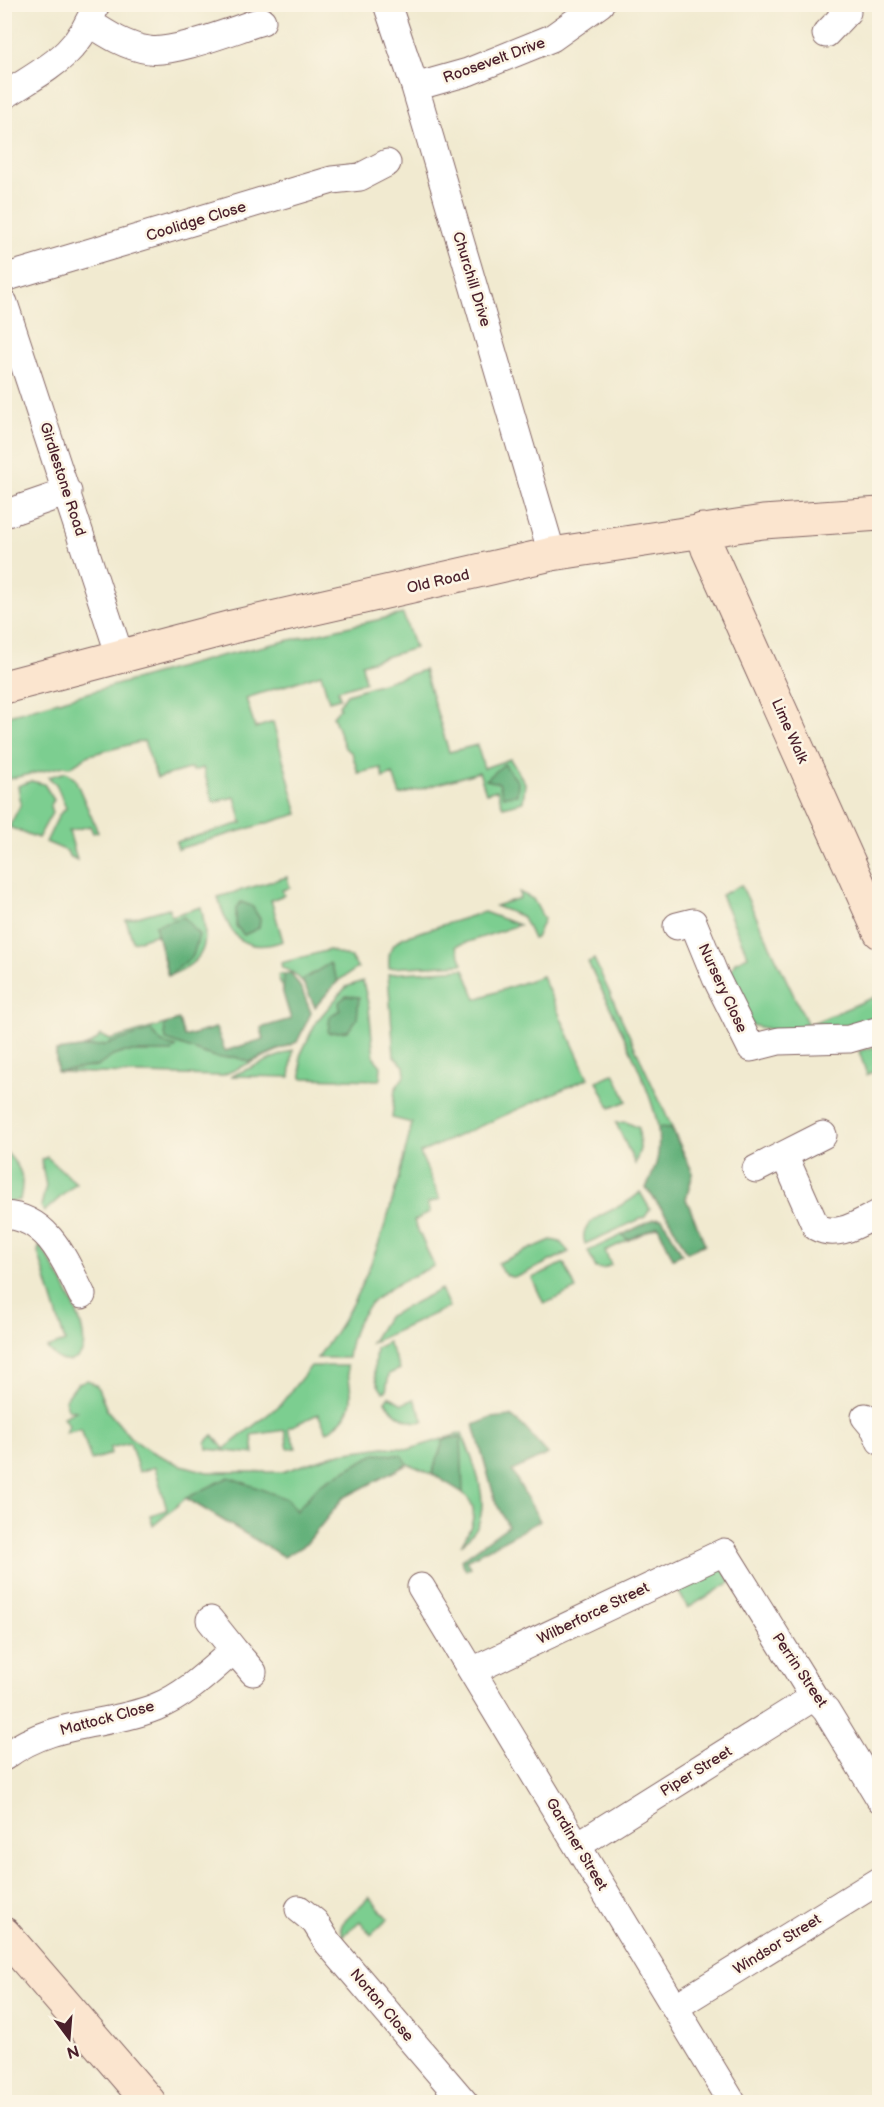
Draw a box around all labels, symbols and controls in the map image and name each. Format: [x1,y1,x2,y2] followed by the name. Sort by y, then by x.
[441,33,548,88] street label: Roosevelt Drive
[144,197,249,246] street label: Coolidge Close
[448,229,495,329] street label: Churchill Drive
[35,420,90,538] street label: Girdlestone Road
[405,565,471,598] street label: Old Road
[767,696,812,767] street label: Lime Walk
[694,941,752,1036] street label: Nursery Close
[534,1578,653,1649] street label: Wilberforce Street
[768,1630,832,1711] street label: Perrin Street
[58,1697,156,1740] street label: Mattock Close
[657,1742,736,1801] street label: Piper Street
[541,1795,612,1894] street label: Gardiner Street
[730,1910,825,1979] street label: Windsor Street
[346,1965,418,2046] street label: Norton Close
[39,2008,99,2068] north arrow
[64,2040,81,2062] text: N

